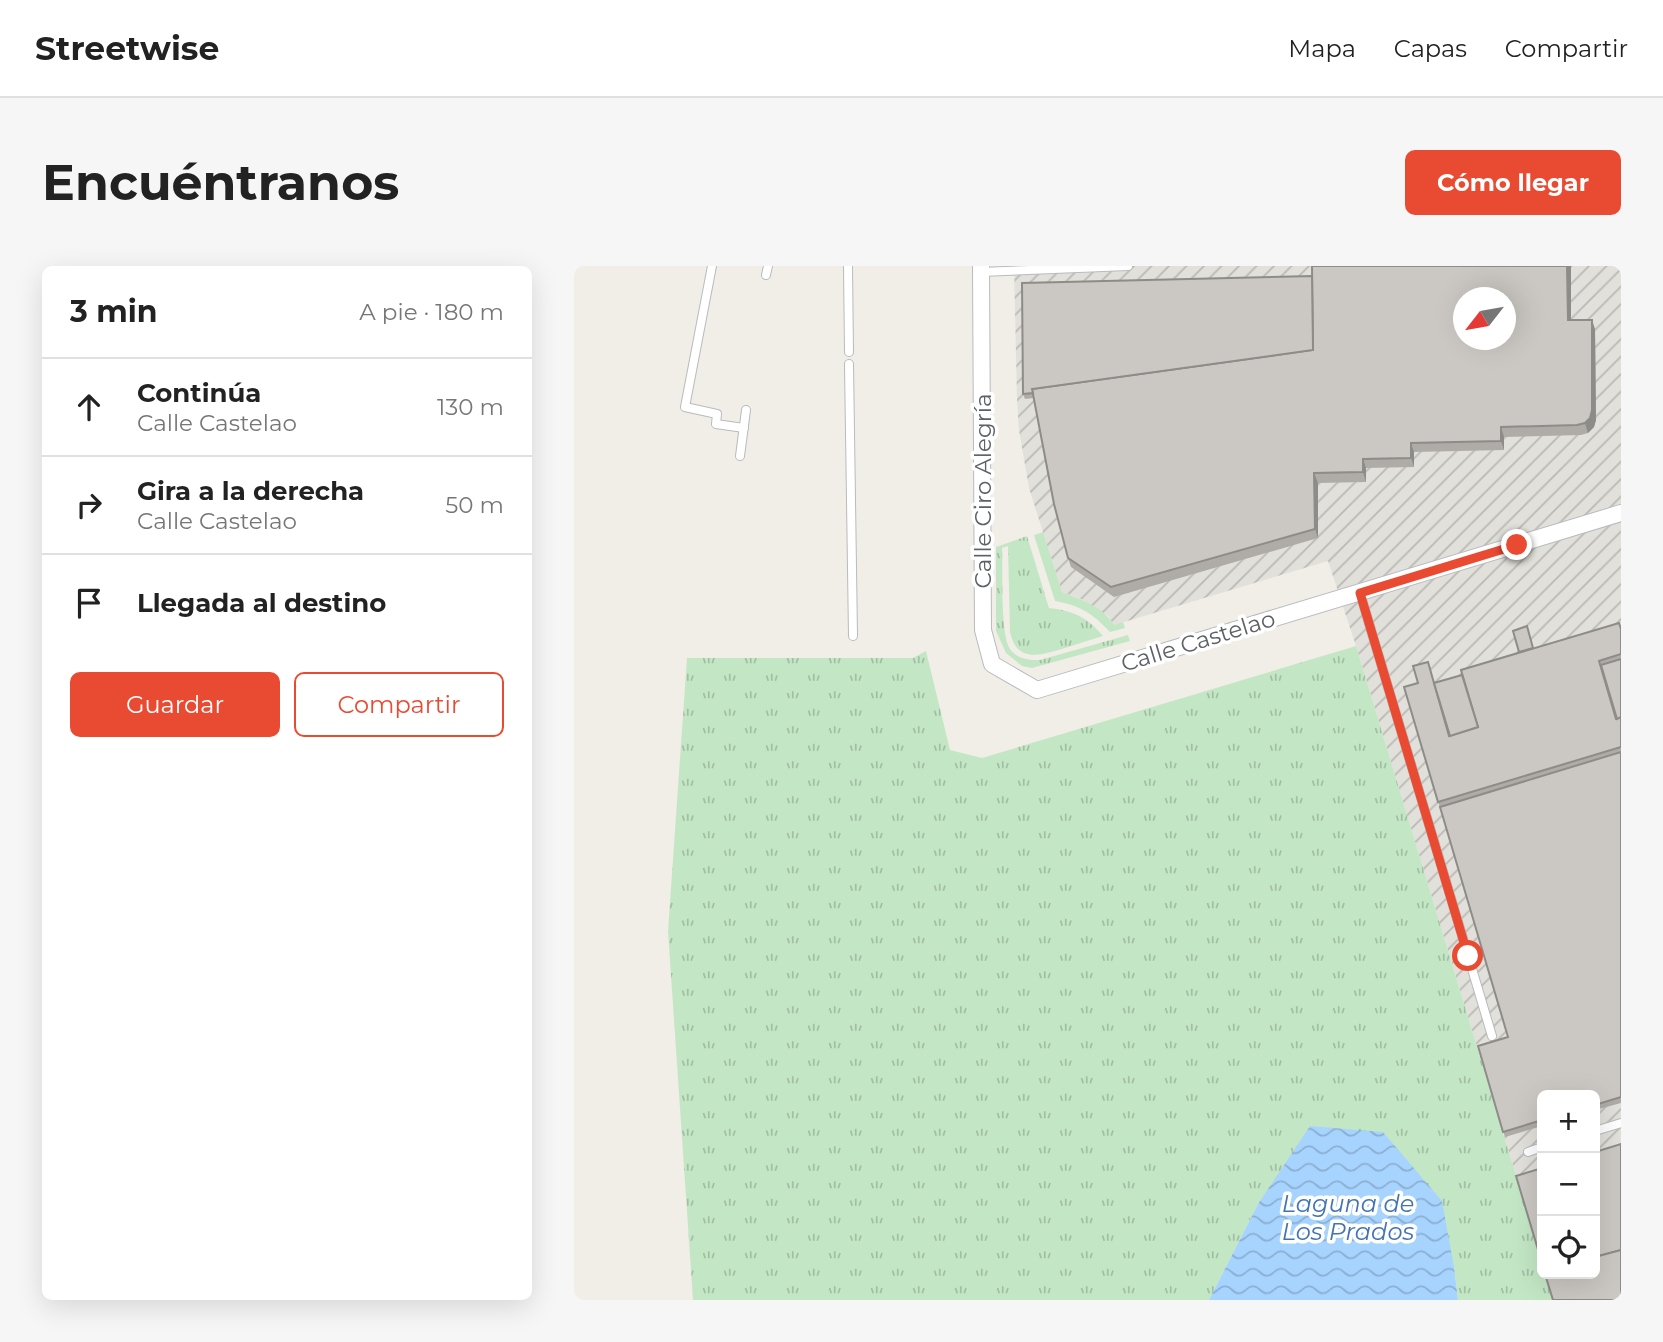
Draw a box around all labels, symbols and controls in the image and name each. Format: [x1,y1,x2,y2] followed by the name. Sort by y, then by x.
[35,28,219,68] text: Streetwise
[1288,34,1356,63] text: Mapa
[1394,34,1467,63] text: Capas
[1505,34,1628,63] text: Compartir
[1405,150,1621,215] button: Cómo llegar
[42,153,399,212] text: Encuéntranos
[1453,287,1516,350] north arrow
[70,293,157,330] text: 3 min
[359,298,504,326] text: A pie · 180 m
[137,377,261,409] text: Continúa
[70,388,108,426] icon: ahead
[437,393,504,421] text: 130 m
[969,394,997,589] street label: Calle Ciro Alegría
[137,409,297,437] text: Calle Castelao
[137,475,364,507] text: Gira a la derecha
[70,486,108,524] icon: right
[445,491,504,519] text: 50 m
[137,507,297,535] text: Calle Castelao
[1501,529,1532,560] route end
[70,584,108,622] icon: arrive
[137,587,386,619] text: Llegada al destino
[1117,604,1279,678] street label: Calle Castelao
[70,672,280,737] button: Guardar
[294,672,504,737] button: Compartir
[1452,940,1483,971] route start
[1537,1090,1600,1279] map controls
[1537,1090,1600,1153] button: +
[1537,1153,1600,1216] button: −
[1282,1189,1414,1246] water label: Laguna de Los Prados
[1537,1216,1600,1279] button: locate

